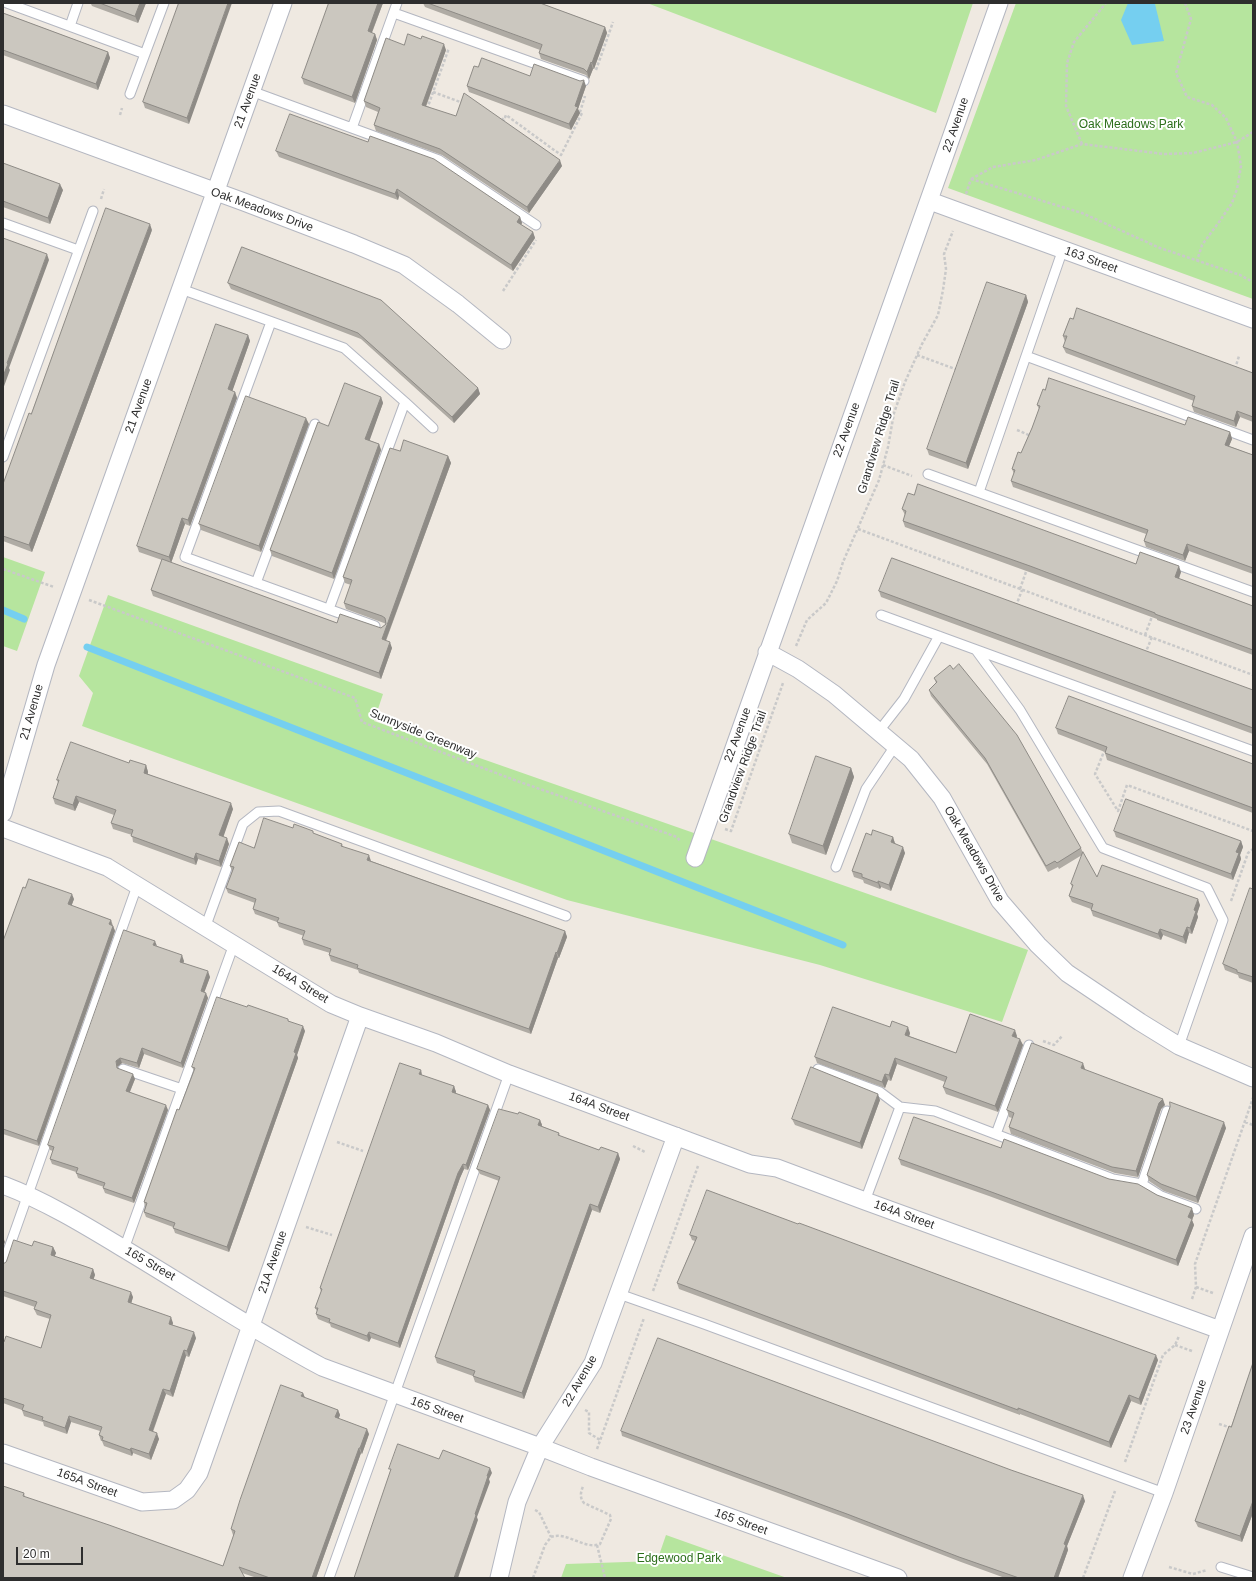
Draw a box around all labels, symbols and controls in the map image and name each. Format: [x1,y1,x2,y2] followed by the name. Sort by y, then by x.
[231,72,265,130] street label: 21 Avenue
[940,96,972,154] street label: 22 Avenue
[1079,118,1183,132] park label: Oak Meadows Park
[209,185,315,235] street label: Oak Meadows Drive
[1063,244,1119,276] street label: 163 Street
[122,377,156,435] street label: 21 Avenue
[855,378,903,496] street label: Grandview Ridge Trail
[830,401,864,459] street label: 22 Avenue
[17,683,47,741] street label: 21 Avenue
[367,706,479,762] street label: Sunnyside Greenway
[721,706,755,764] street label: 22 Avenue
[716,709,770,825] street label: Grandview Ridge Trail
[941,804,1007,904] street label: Oak Meadows Drive
[269,962,331,1006] street label: 164A Street
[567,1089,631,1125] street label: 164A Street
[872,1197,936,1233] street label: 164A Street
[256,1229,290,1295] street label: 21A Avenue
[122,1244,178,1284] street label: 165 Street
[559,1353,601,1409] street label: 22 Avenue
[1178,1378,1210,1436] street label: 23 Avenue
[409,1394,465,1426] street label: 165 Street
[55,1465,119,1501] street label: 165A Street
[713,1506,769,1538] street label: 165 Street
[18,1539,85,1565] scale bar
[23,1547,50,1561] text: 20 m
[637,1552,721,1566] park label: Edgewood Park

